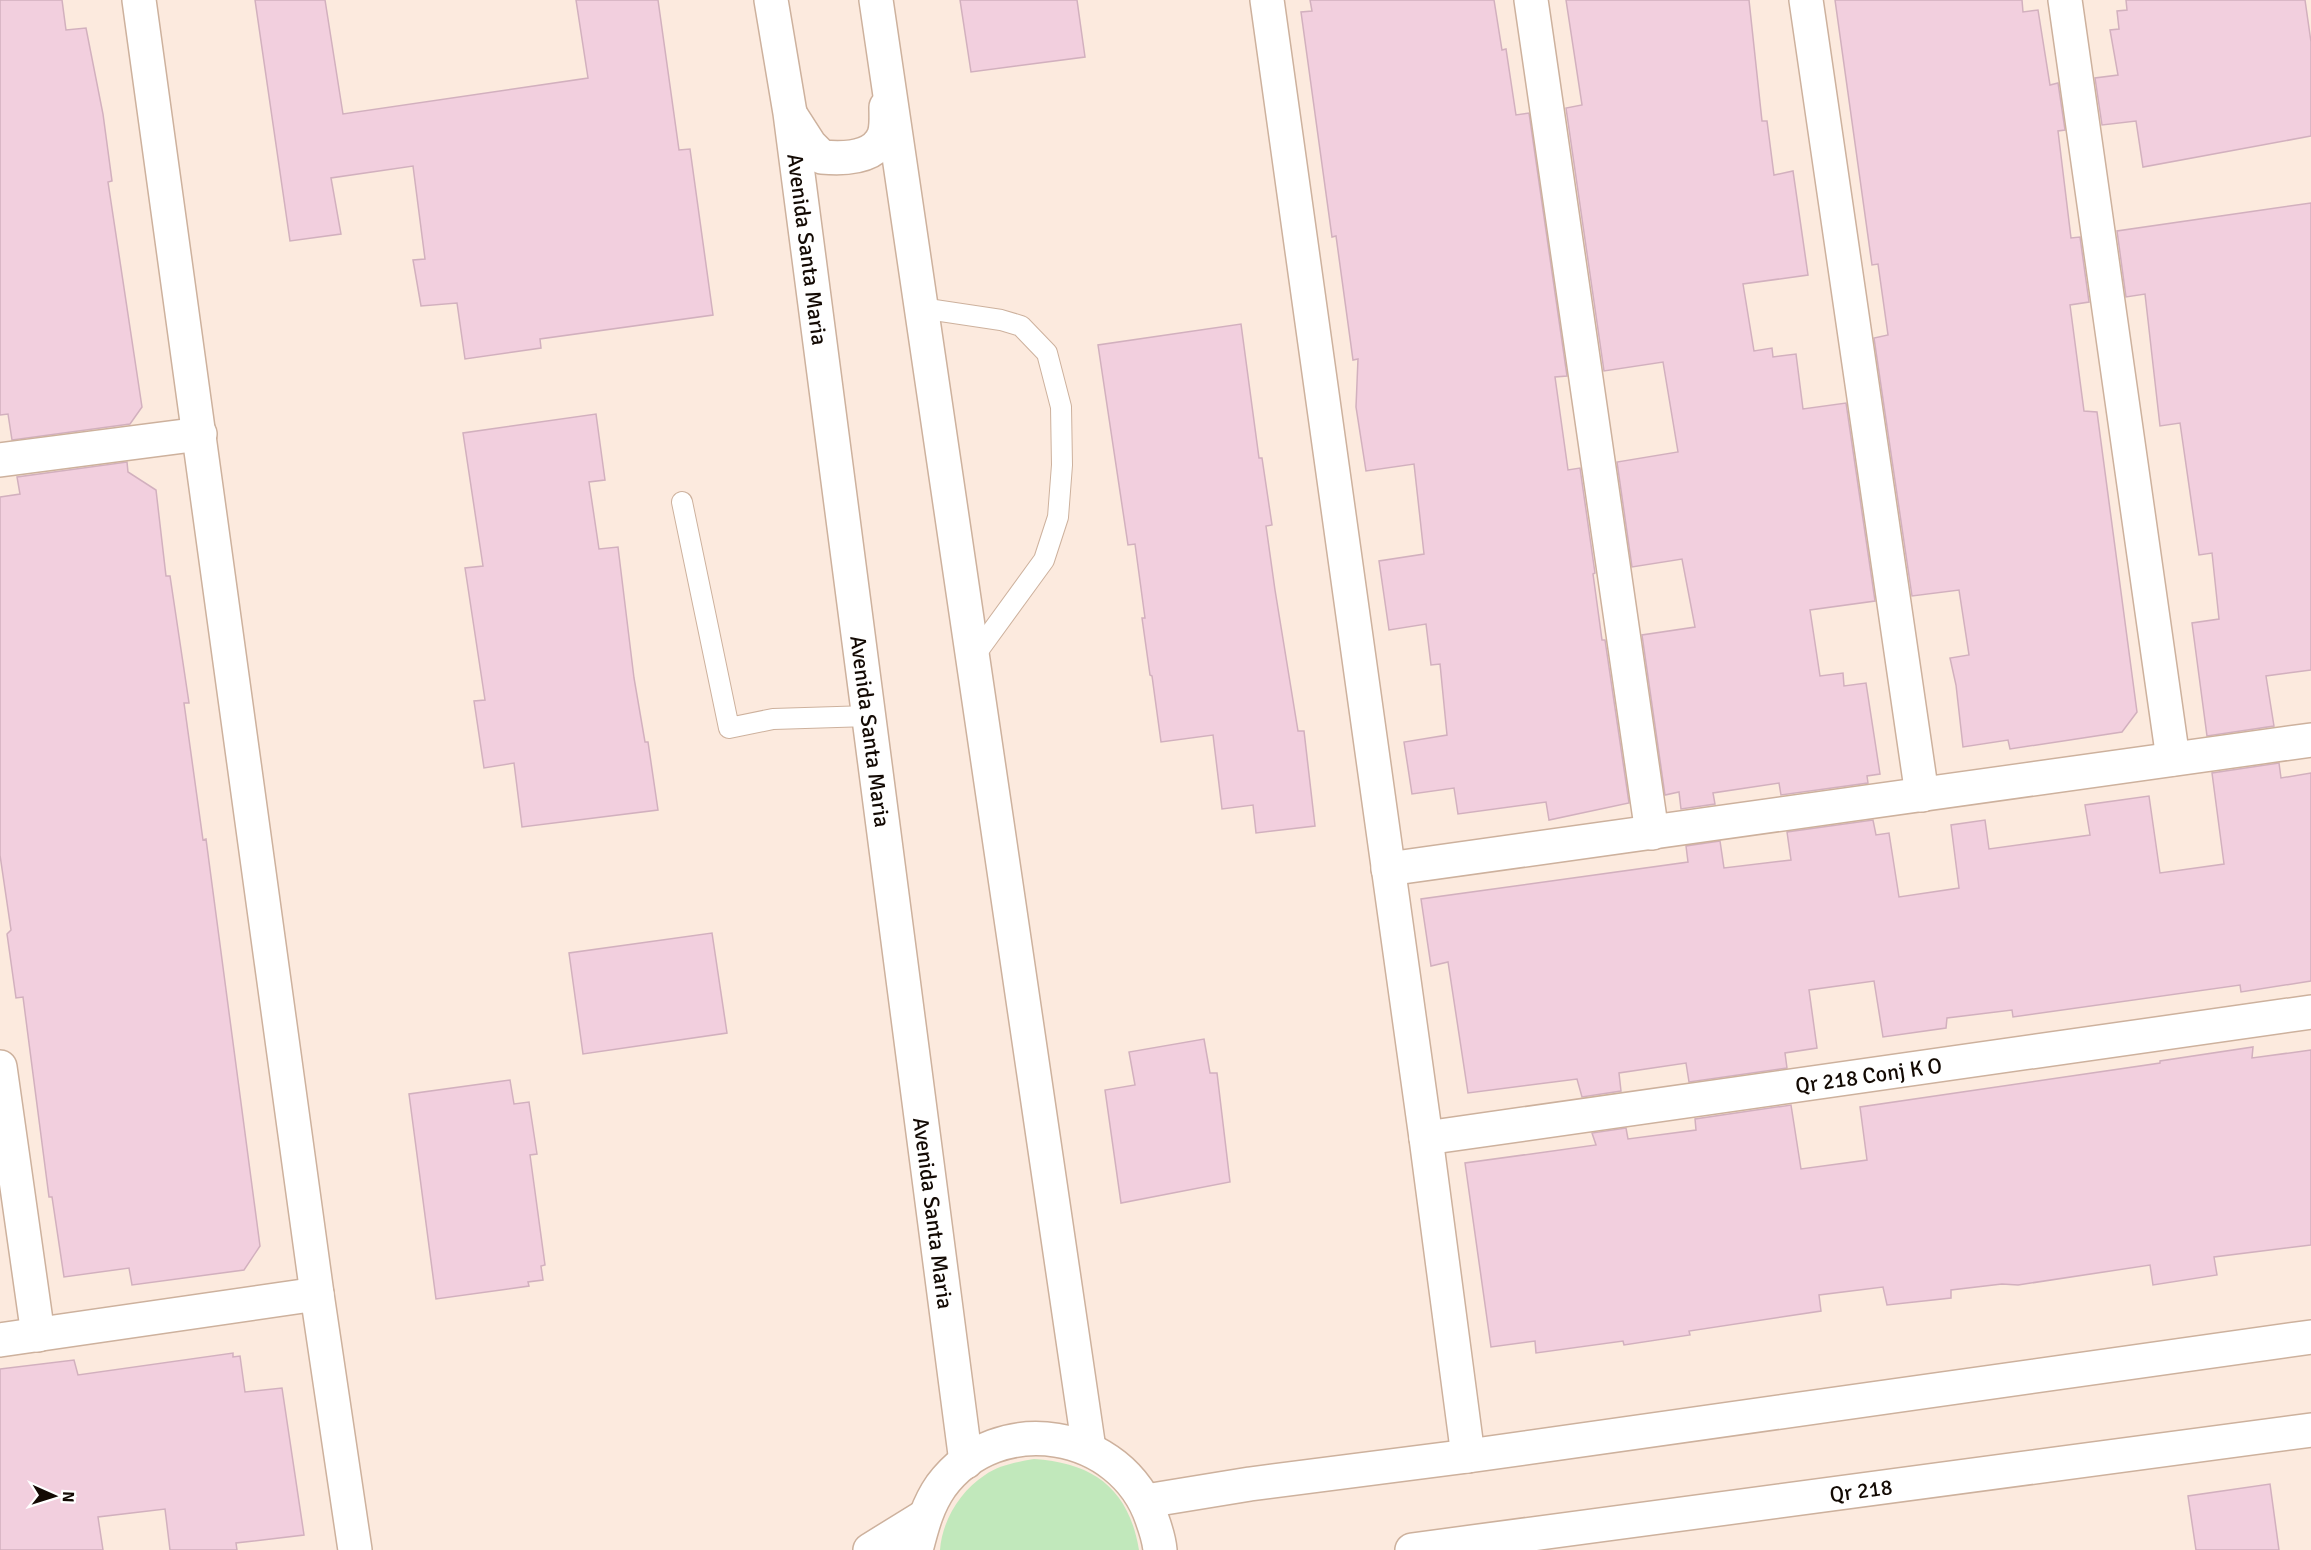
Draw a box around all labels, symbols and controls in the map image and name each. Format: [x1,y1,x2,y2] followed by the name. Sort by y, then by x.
[781,152,833,347] street label: Avenida Santa Maria
[844,634,896,829] street label: Avenida Santa Maria
[1794,1052,1944,1099] street label: Qr 218 Conj K O
[907,1116,959,1311] street label: Avenida Santa Maria
[24,1466,84,1526] north arrow
[1828,1473,1894,1508] street label: Qr 218
[58,1491,78,1503] text: N

